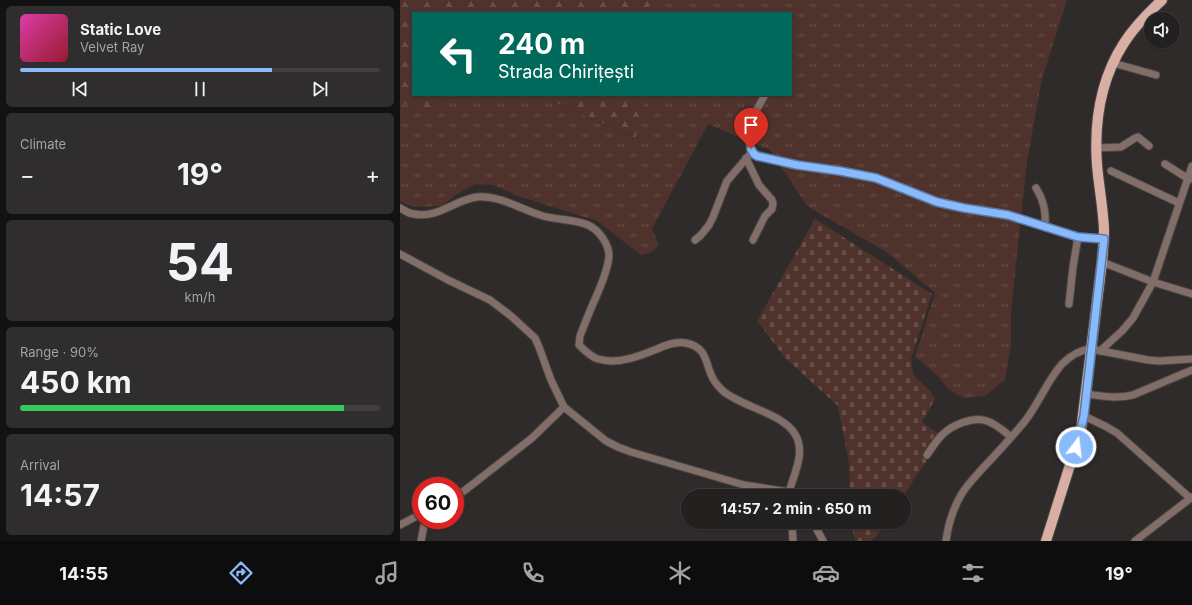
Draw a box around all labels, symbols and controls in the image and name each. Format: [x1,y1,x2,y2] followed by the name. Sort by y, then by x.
[1144,12,1180,48] map controls
[1144,12,1180,48] button: sound
[80,20,161,39] text: Static Love
[498,27,585,61] text: 240 m
[432,28,484,80] icon: left
[80,39,144,55] text: Velvet Ray
[498,61,634,82] text: Strada Chirițești
[69,78,91,100] icon: previous
[189,78,211,100] icon: pause
[309,78,331,100] icon: next
[734,108,768,149] pin
[740,114,762,136] icon: arrive
[20,136,66,152] text: Climate
[177,156,223,192] text: 19°
[20,162,35,188] text: −
[365,162,380,188] text: +
[166,231,234,294] text: 54
[185,289,215,305] text: km/h
[20,344,99,360] text: Range · 90%
[20,364,132,400] text: 450 km
[1055,426,1097,468] position arrow
[20,457,60,473] text: Arrival
[20,477,100,513] text: 14:57
[412,477,464,529] speed limit sign: 60
[721,499,871,518] text: 14:57 · 2 min · 650 m
[227,559,255,587] icon: directions
[373,559,401,587] icon: music
[519,559,547,587] icon: phone
[666,559,694,587] icon: climate
[812,559,840,587] icon: car
[959,559,987,587] icon: filters
[59,563,108,584] text: 14:55
[1105,563,1133,584] text: 19°

